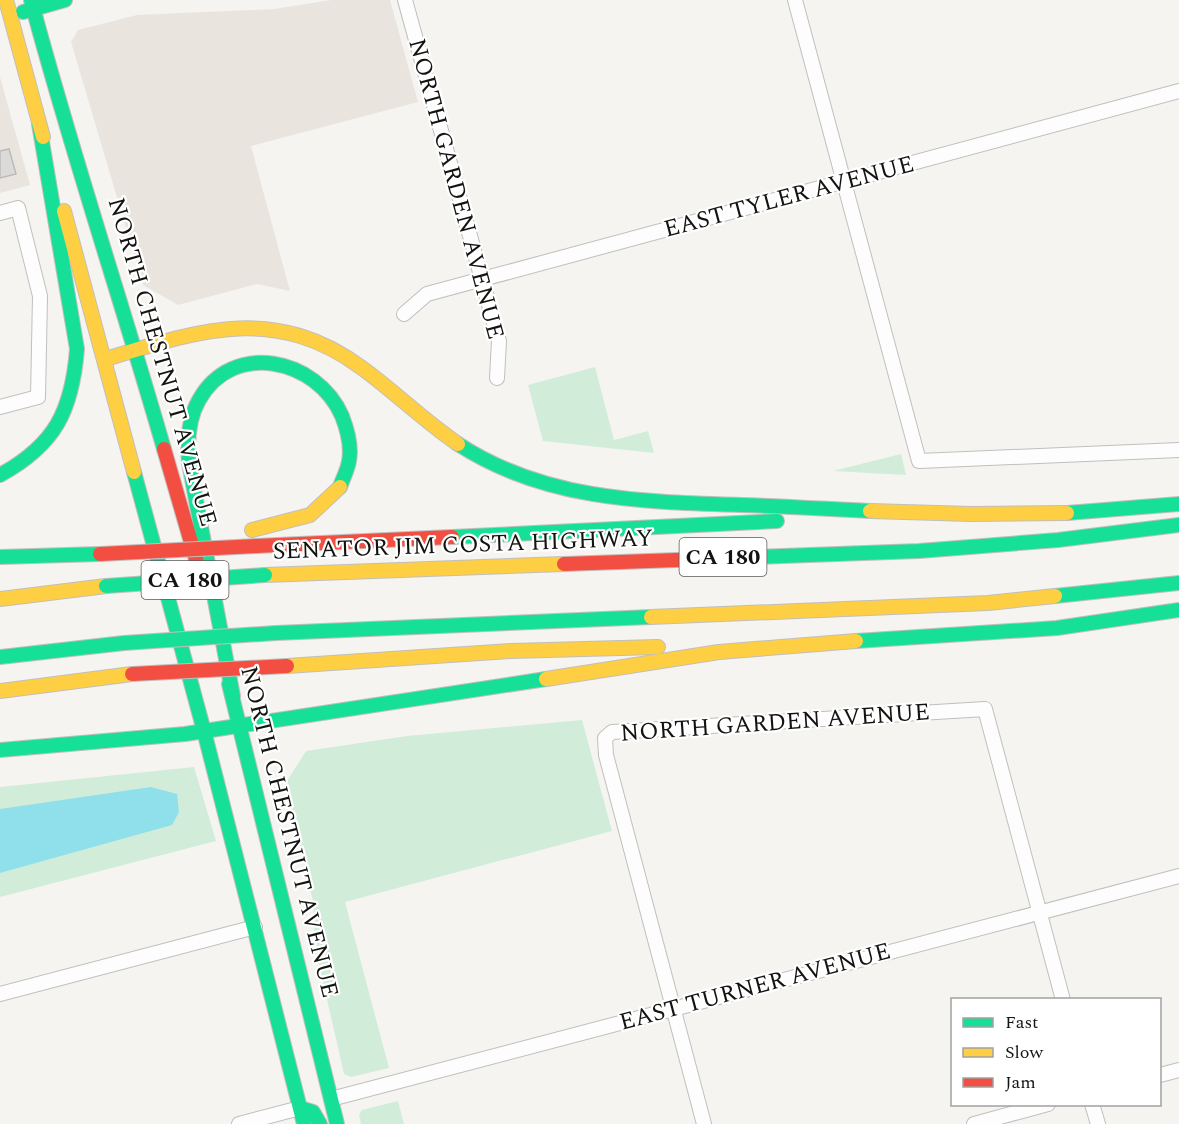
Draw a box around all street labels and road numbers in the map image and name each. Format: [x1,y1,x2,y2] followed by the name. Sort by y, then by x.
[398,34,514,344] street label: NORTH GARDEN AVENUE
[660,146,918,248] street label: EAST TYLER AVENUE
[98,193,226,531] street label: NORTH CHESTNUT AVENUE
[272,520,654,570] street label: SENATOR JIM COSTA HIGHWAY
[680,538,766,576] road number: CA 180
[142,561,228,599] road number: CA 180
[230,662,348,1002] street label: NORTH CHESTNUT AVENUE
[619,694,931,752] street label: NORTH GARDEN AVENUE
[615,933,895,1041] street label: EAST TURNER AVENUE

